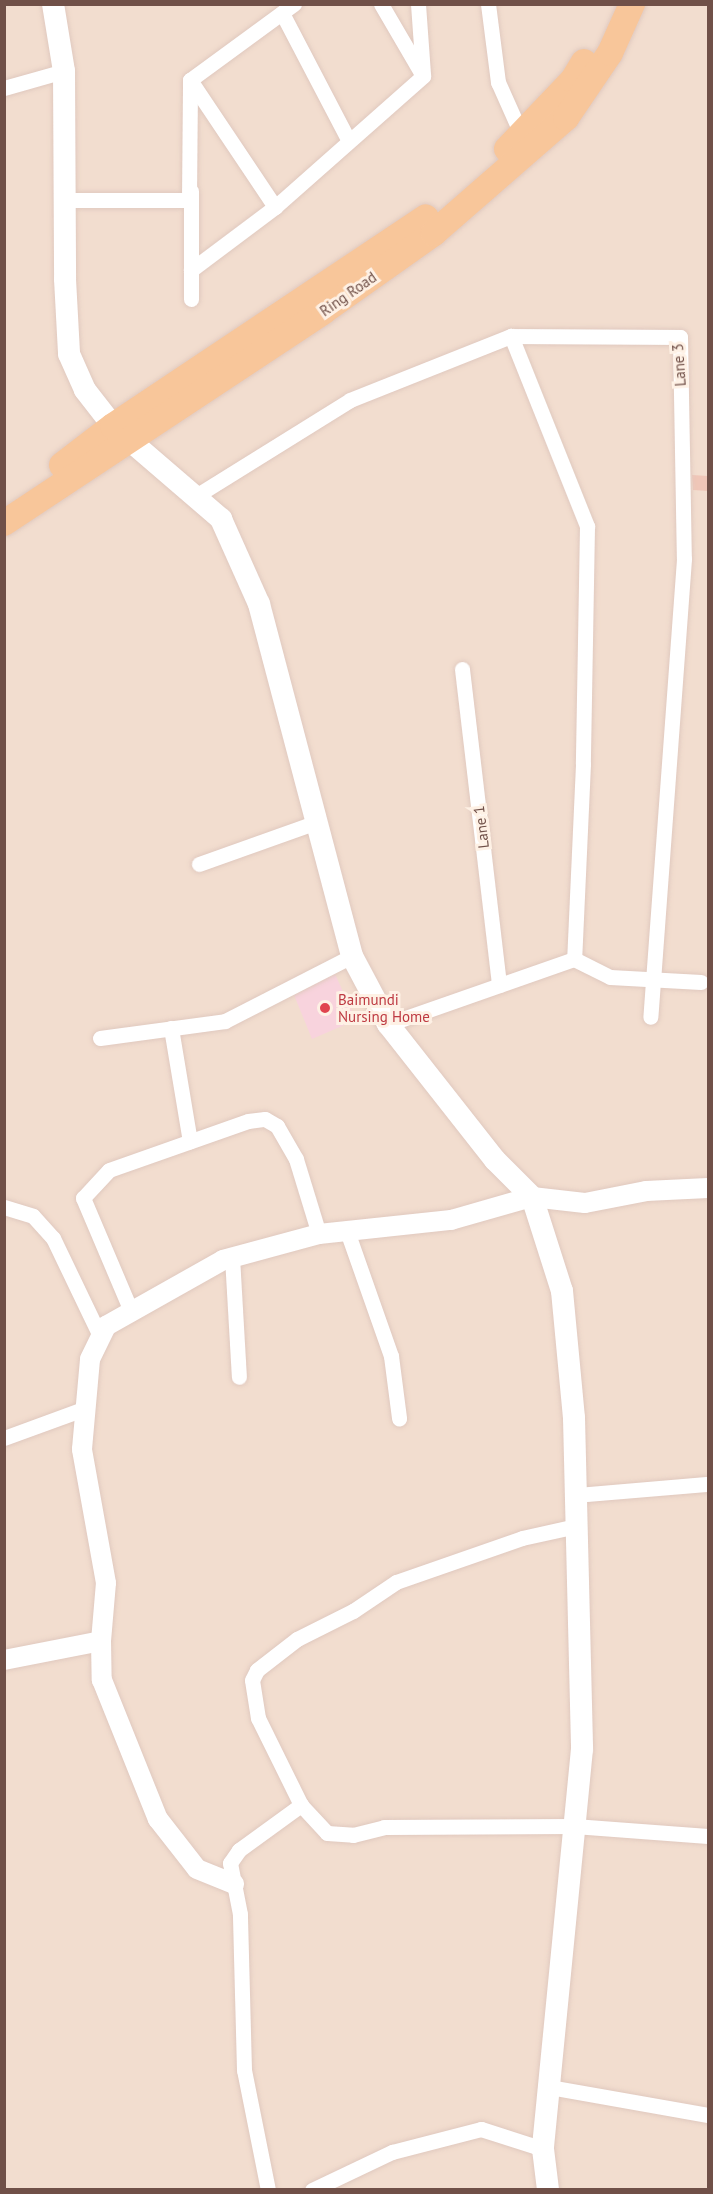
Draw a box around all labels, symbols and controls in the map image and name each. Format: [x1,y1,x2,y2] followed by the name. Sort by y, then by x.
[316,268,380,320] street label: Ring Road
[669,343,689,387] street label: Lane 3
[469,805,493,849] street label: Lane 1
[338,990,430,1025] place label: Baimundi Nursing Home
[316,999,334,1017] marker: Baimundi Nursing Home

